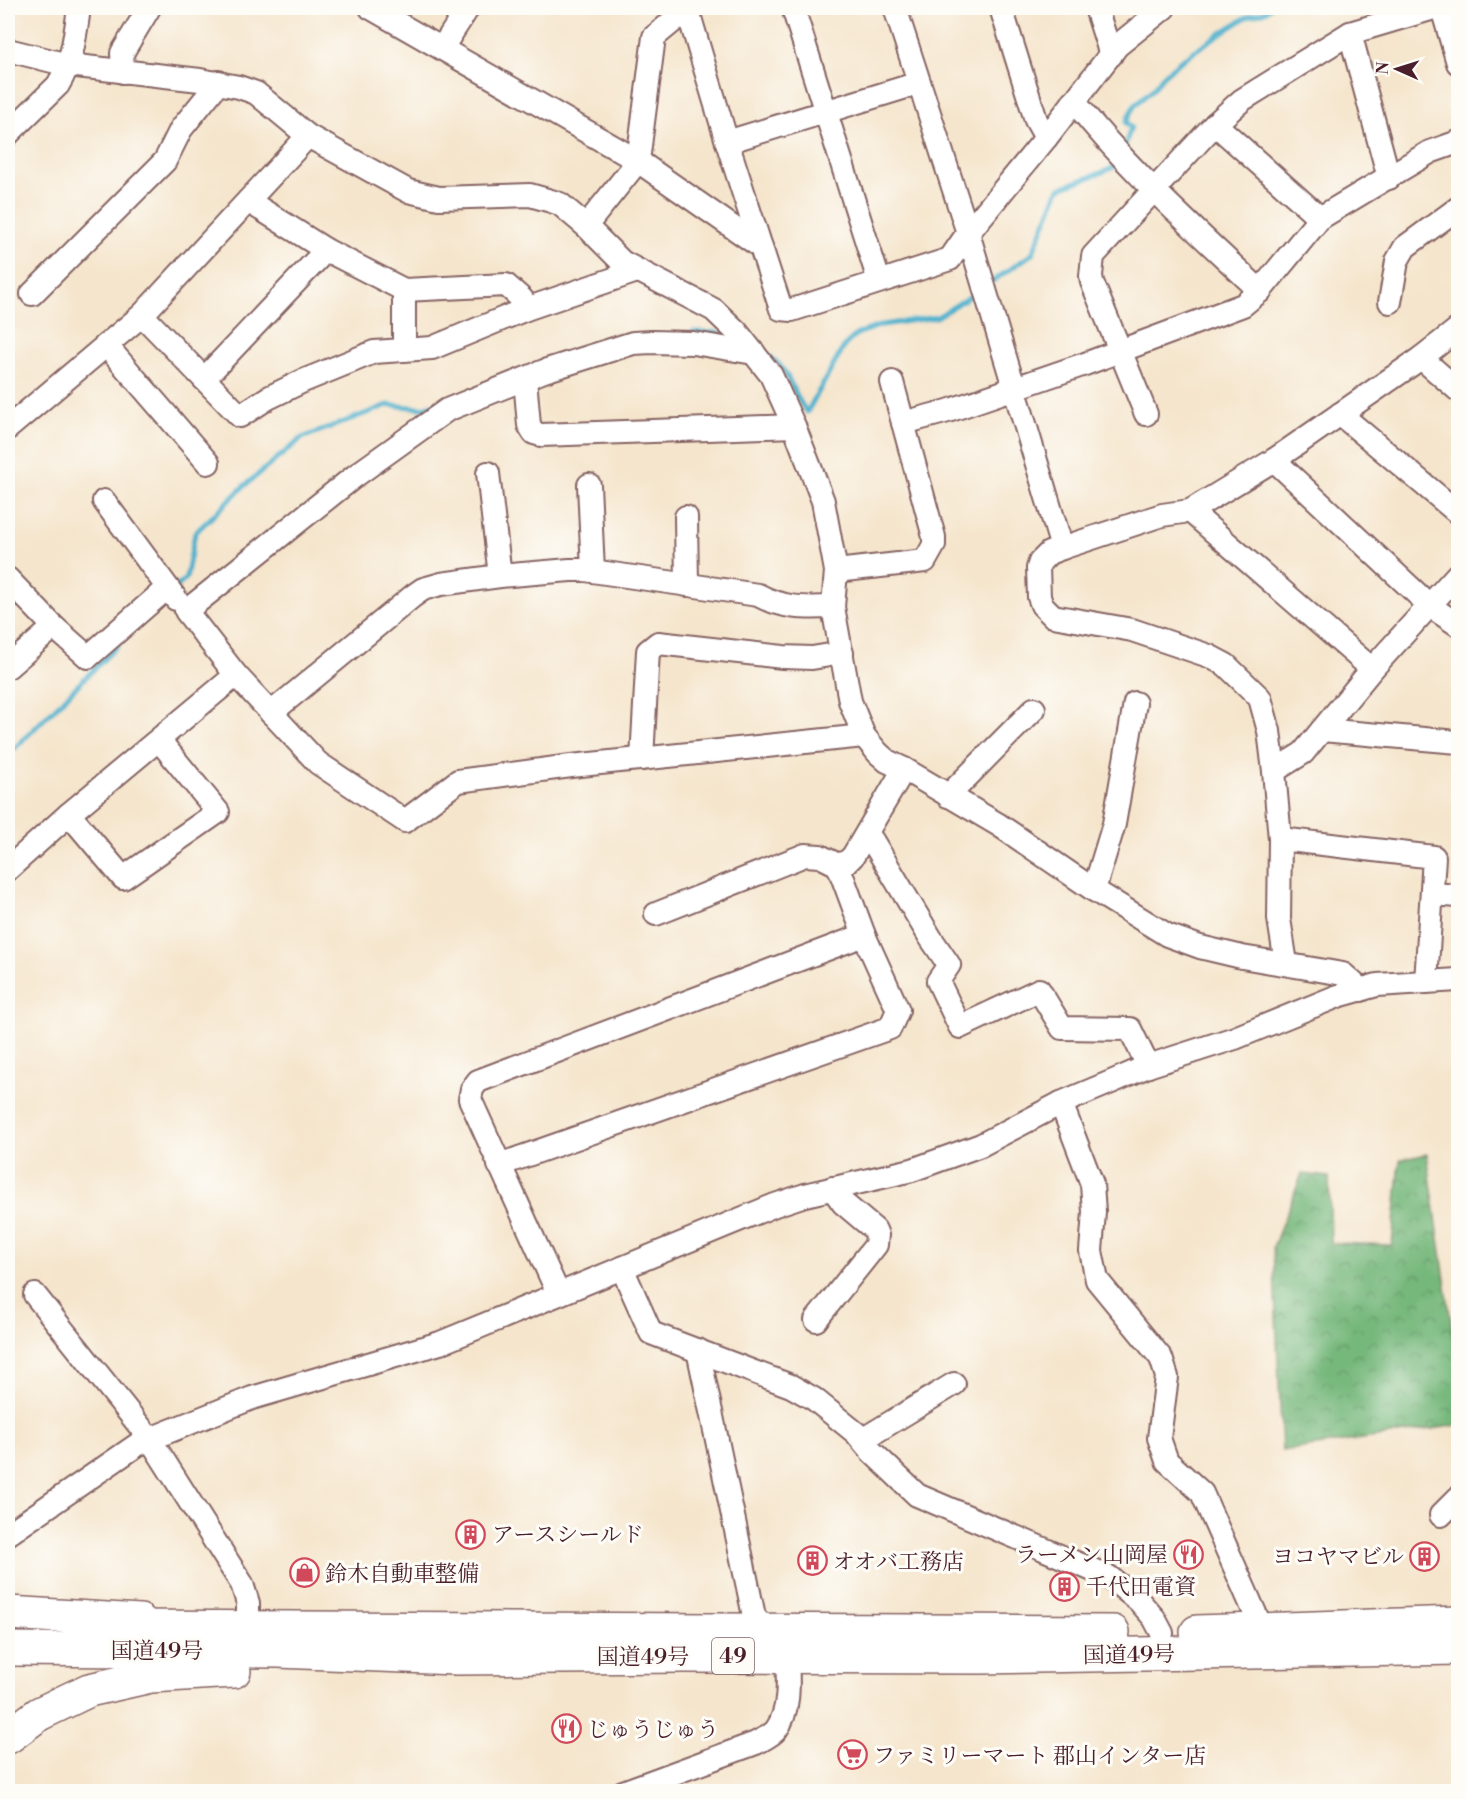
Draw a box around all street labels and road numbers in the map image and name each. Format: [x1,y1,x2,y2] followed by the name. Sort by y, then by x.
[111,1638,203,1665] street label: 国道49号
[712,1638,754,1674] road number: 49
[1083,1641,1175,1670] street label: 国道49号
[597,1644,689,1671] street label: 国道49号

